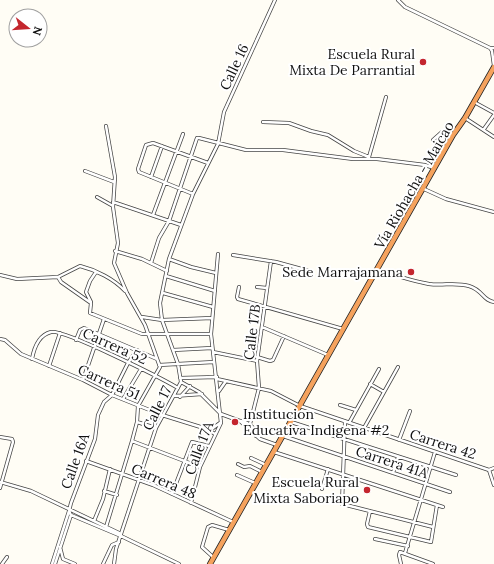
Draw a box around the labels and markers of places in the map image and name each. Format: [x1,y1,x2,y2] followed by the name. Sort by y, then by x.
[289,45,415,79] place label: Escuela Rural Mixta De Parrantial
[418,57,428,67] marker: Escuela Rural Mixta De Parrantial
[282,263,403,281] place label: Sede Marrajamana
[406,267,416,277] marker: Sede Marrajamana
[243,405,389,439] place label: Institucion Educativa Indigena #2
[230,417,240,427] marker: Institucion Educativa Indigena #2
[253,473,359,507] place label: Escuela Rural Mixta Saboriapo
[362,485,372,495] marker: Escuela Rural Mixta Saboriapo

